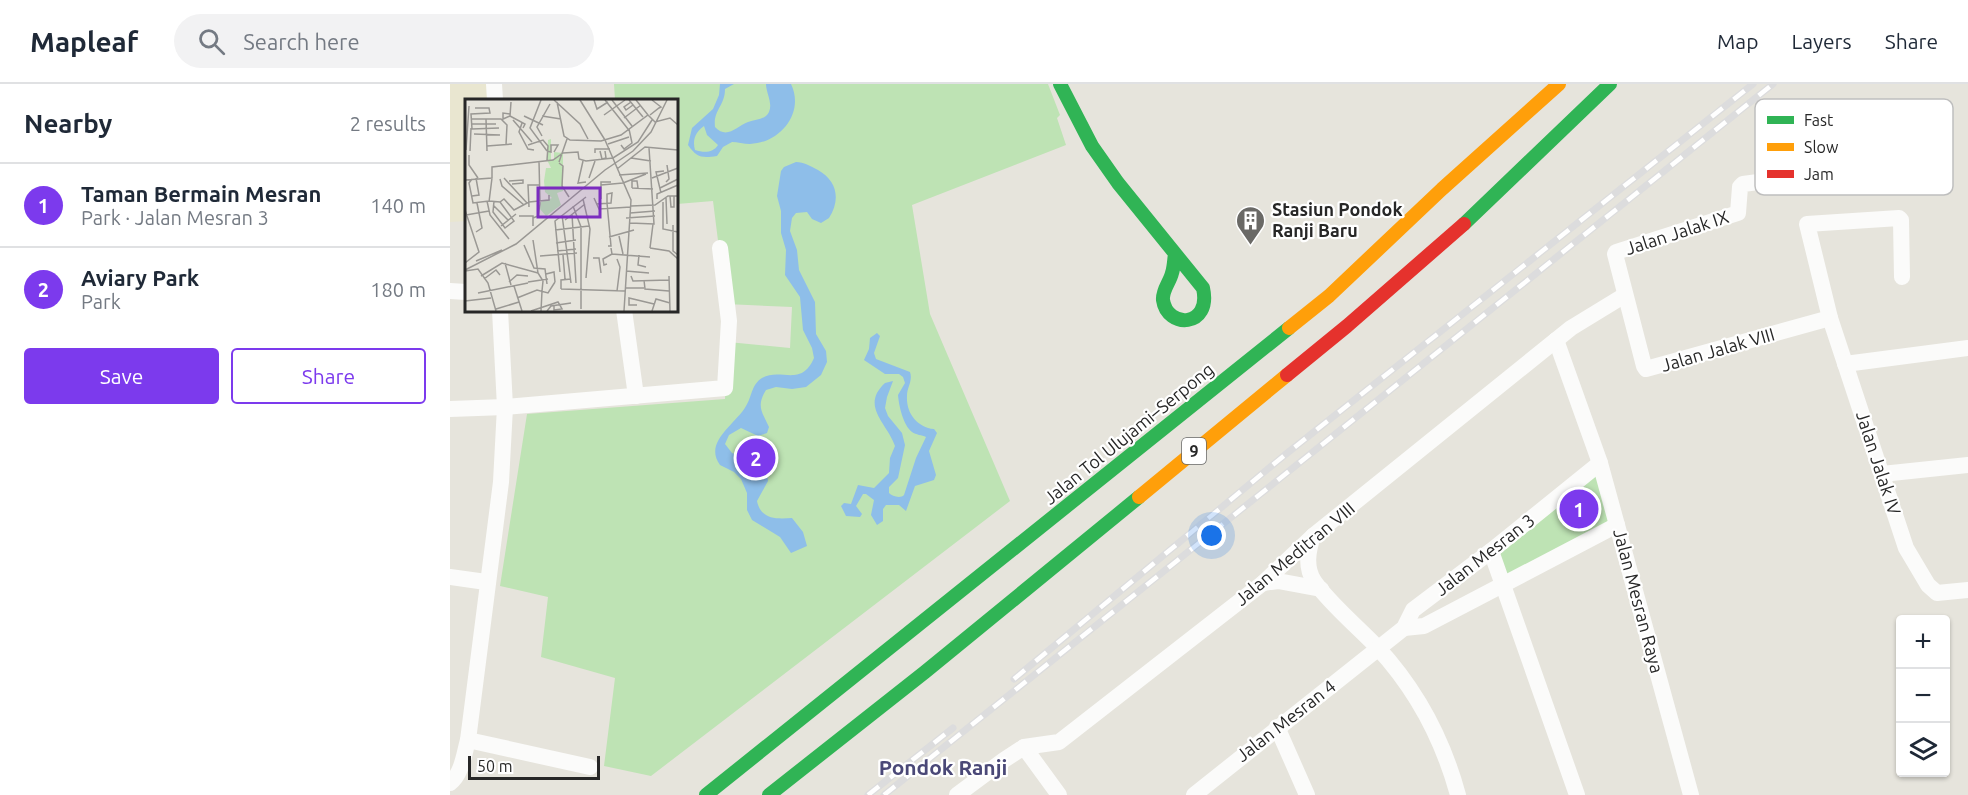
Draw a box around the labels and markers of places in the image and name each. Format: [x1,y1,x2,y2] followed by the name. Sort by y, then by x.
[1272,199,1403,240] place label: Stasiun Pondok Ranji Baru
[1235,204,1267,246] building icon: Stasiun Pondok Ranji Baru
[736,436,776,481] pin: 2
[1560,486,1598,532] pin: 1

